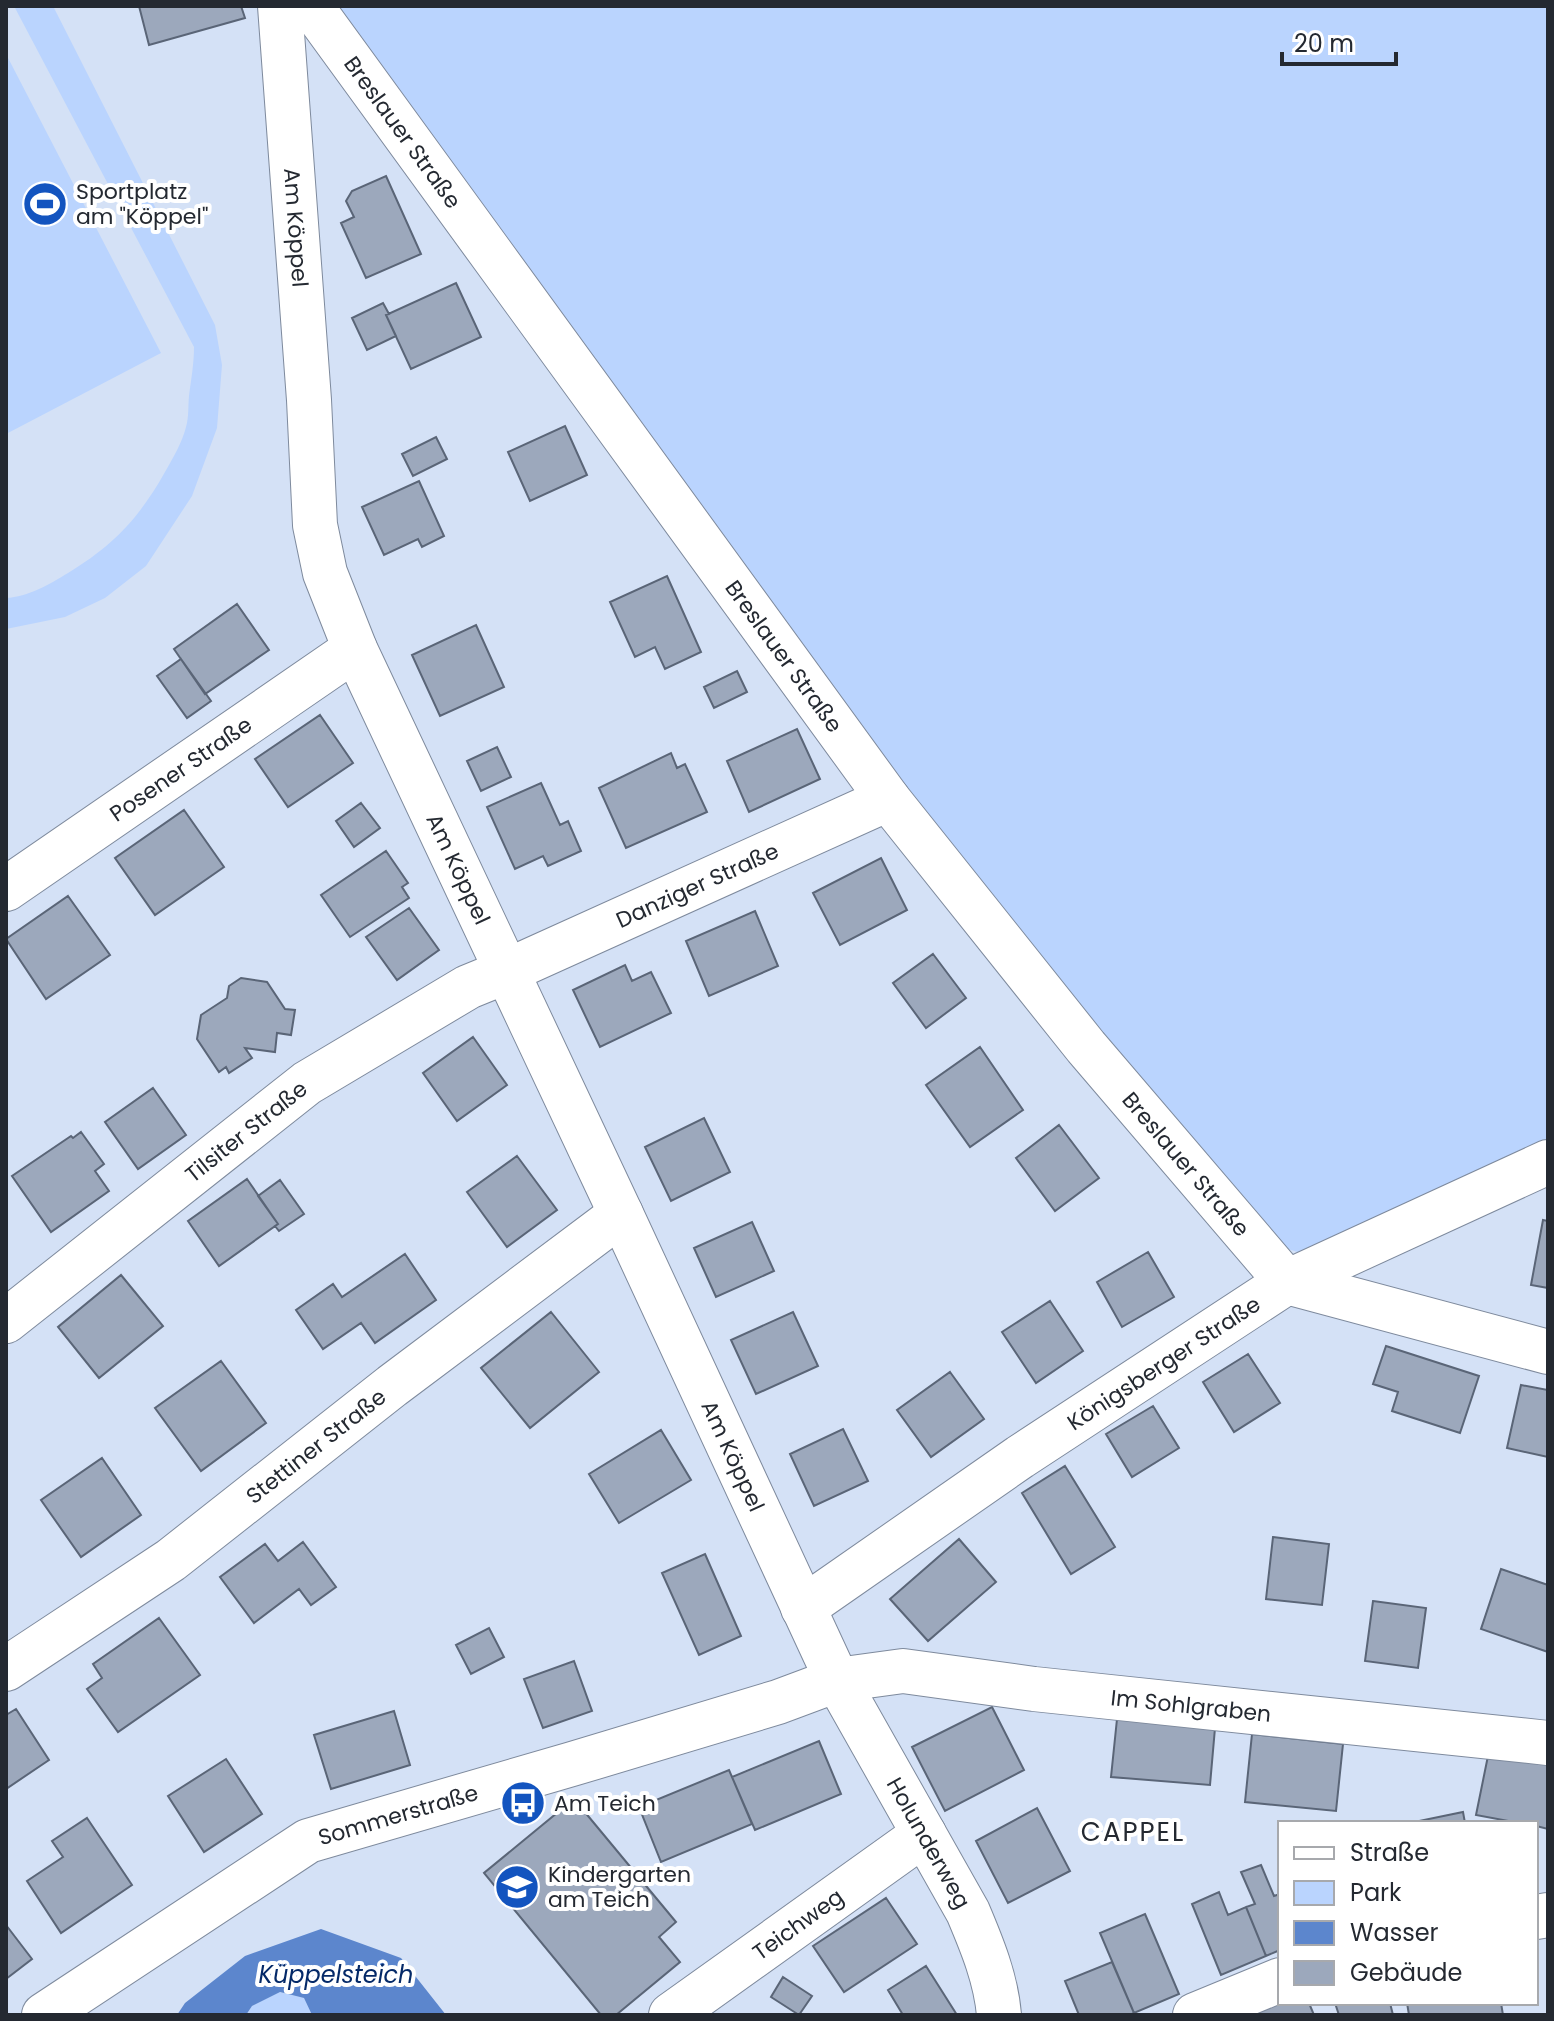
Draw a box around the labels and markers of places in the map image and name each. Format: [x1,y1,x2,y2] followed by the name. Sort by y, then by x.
[76,176,208,232] place label: Sportplatz am "Köppel"
[21,180,69,228] sports icon: Sportplatz am "Köppel"
[499,1779,547,1827] bus stop icon: Am Teich
[554,1788,656,1819] place label: Am Teich
[548,1859,691,1915] place label: Kindergarten am Teich
[493,1863,541,1911] school or university icon: Kindergarten am Teich

